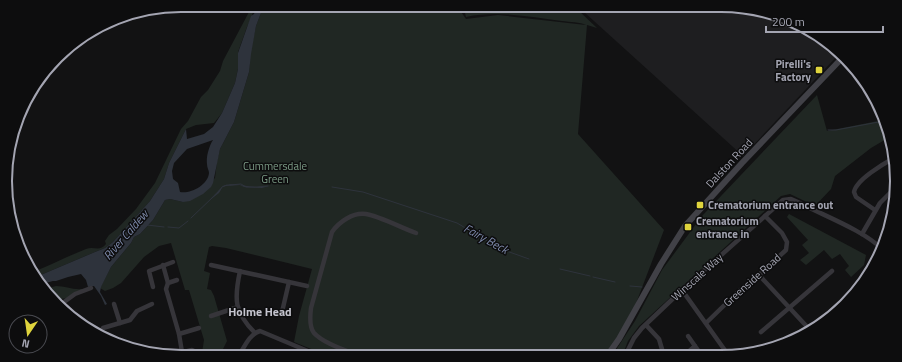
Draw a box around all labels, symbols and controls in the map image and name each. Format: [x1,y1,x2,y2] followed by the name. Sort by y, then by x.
[766,8,883,34] scale bar
[772,12,805,31] text: 200 m
[775,56,811,85] place label: Pirelli's Factory
[814,65,824,75] marker: Pirelli's Factory
[702,135,756,191] street label: Dalston Road
[243,158,307,187] park label: Cummersdale Green
[708,197,833,213] place label: Crematorium entrance out
[695,200,705,210] marker: Crematorium entrance out
[98,204,154,264] water label: River Caldew
[696,213,759,242] place label: Crematorium entrance in
[460,218,514,259] water label: Fairy Beck
[683,222,693,232] marker: Crematorium entrance in
[668,249,727,304] street label: Winscale Way
[720,250,784,310] street label: Greenside Road
[228,302,292,321] district label: Holme Head
[8,314,48,354] north arrow
[20,335,31,352] text: N

